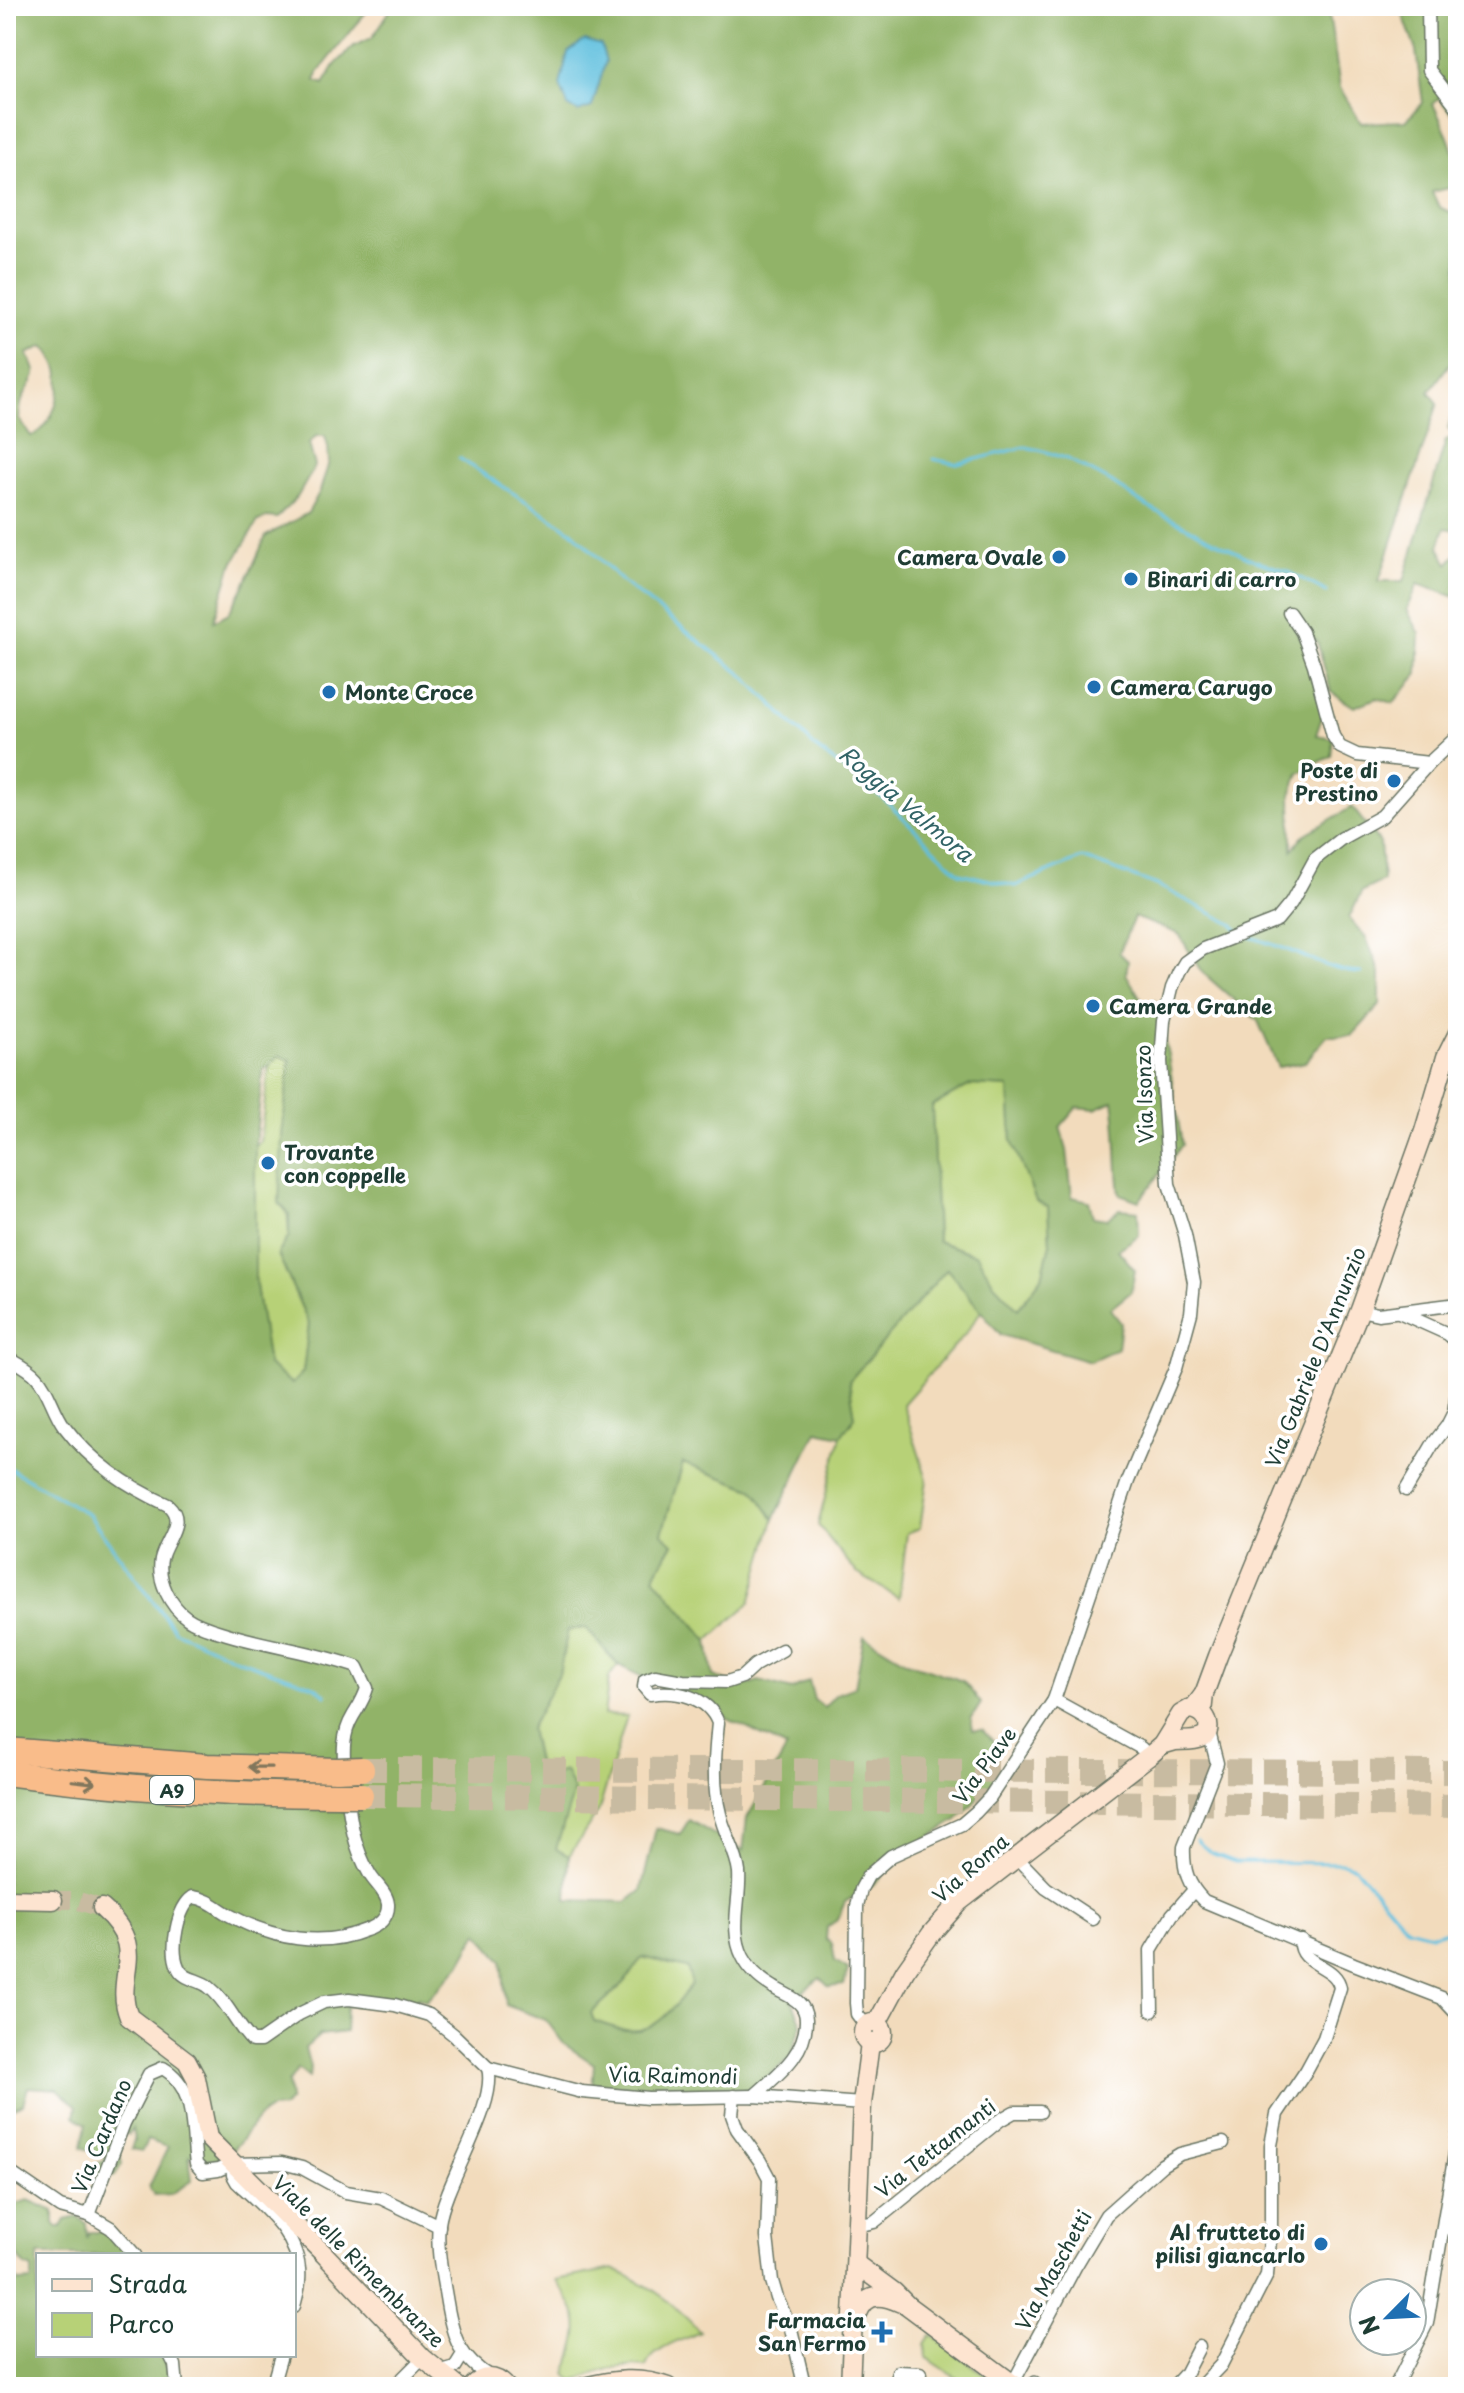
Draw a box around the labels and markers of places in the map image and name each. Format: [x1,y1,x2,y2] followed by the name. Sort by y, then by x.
[897,542,1043,572] place label: Camera Ovale
[1050,548,1068,566] marker: Camera Ovale
[1147,564,1297,594] place label: Binari di carro
[1122,570,1140,588] marker: Binari di carro
[1110,672,1273,702] place label: Camera Carugo
[345,677,474,707] place label: Monte Croce
[1085,678,1103,696] marker: Camera Carugo
[320,683,338,701] marker: Monte Croce
[1295,755,1378,808] place label: Poste di Prestino
[1385,772,1403,790] marker: Poste di Prestino
[1109,991,1272,1021] place label: Camera Grande
[1084,997,1102,1015] marker: Camera Grande
[284,1137,406,1190] place label: Trovante con coppelle
[259,1154,277,1172] marker: Trovante con coppelle
[1156,2217,1305,2270] place label: Al frutteto di pilisi giancarlo
[1312,2235,1330,2253] marker: Al frutteto di pilisi giancarlo
[758,2305,866,2358] place label: Farmacia San Fermo
[873,2323,891,2341] marker: Farmacia San Fermo

